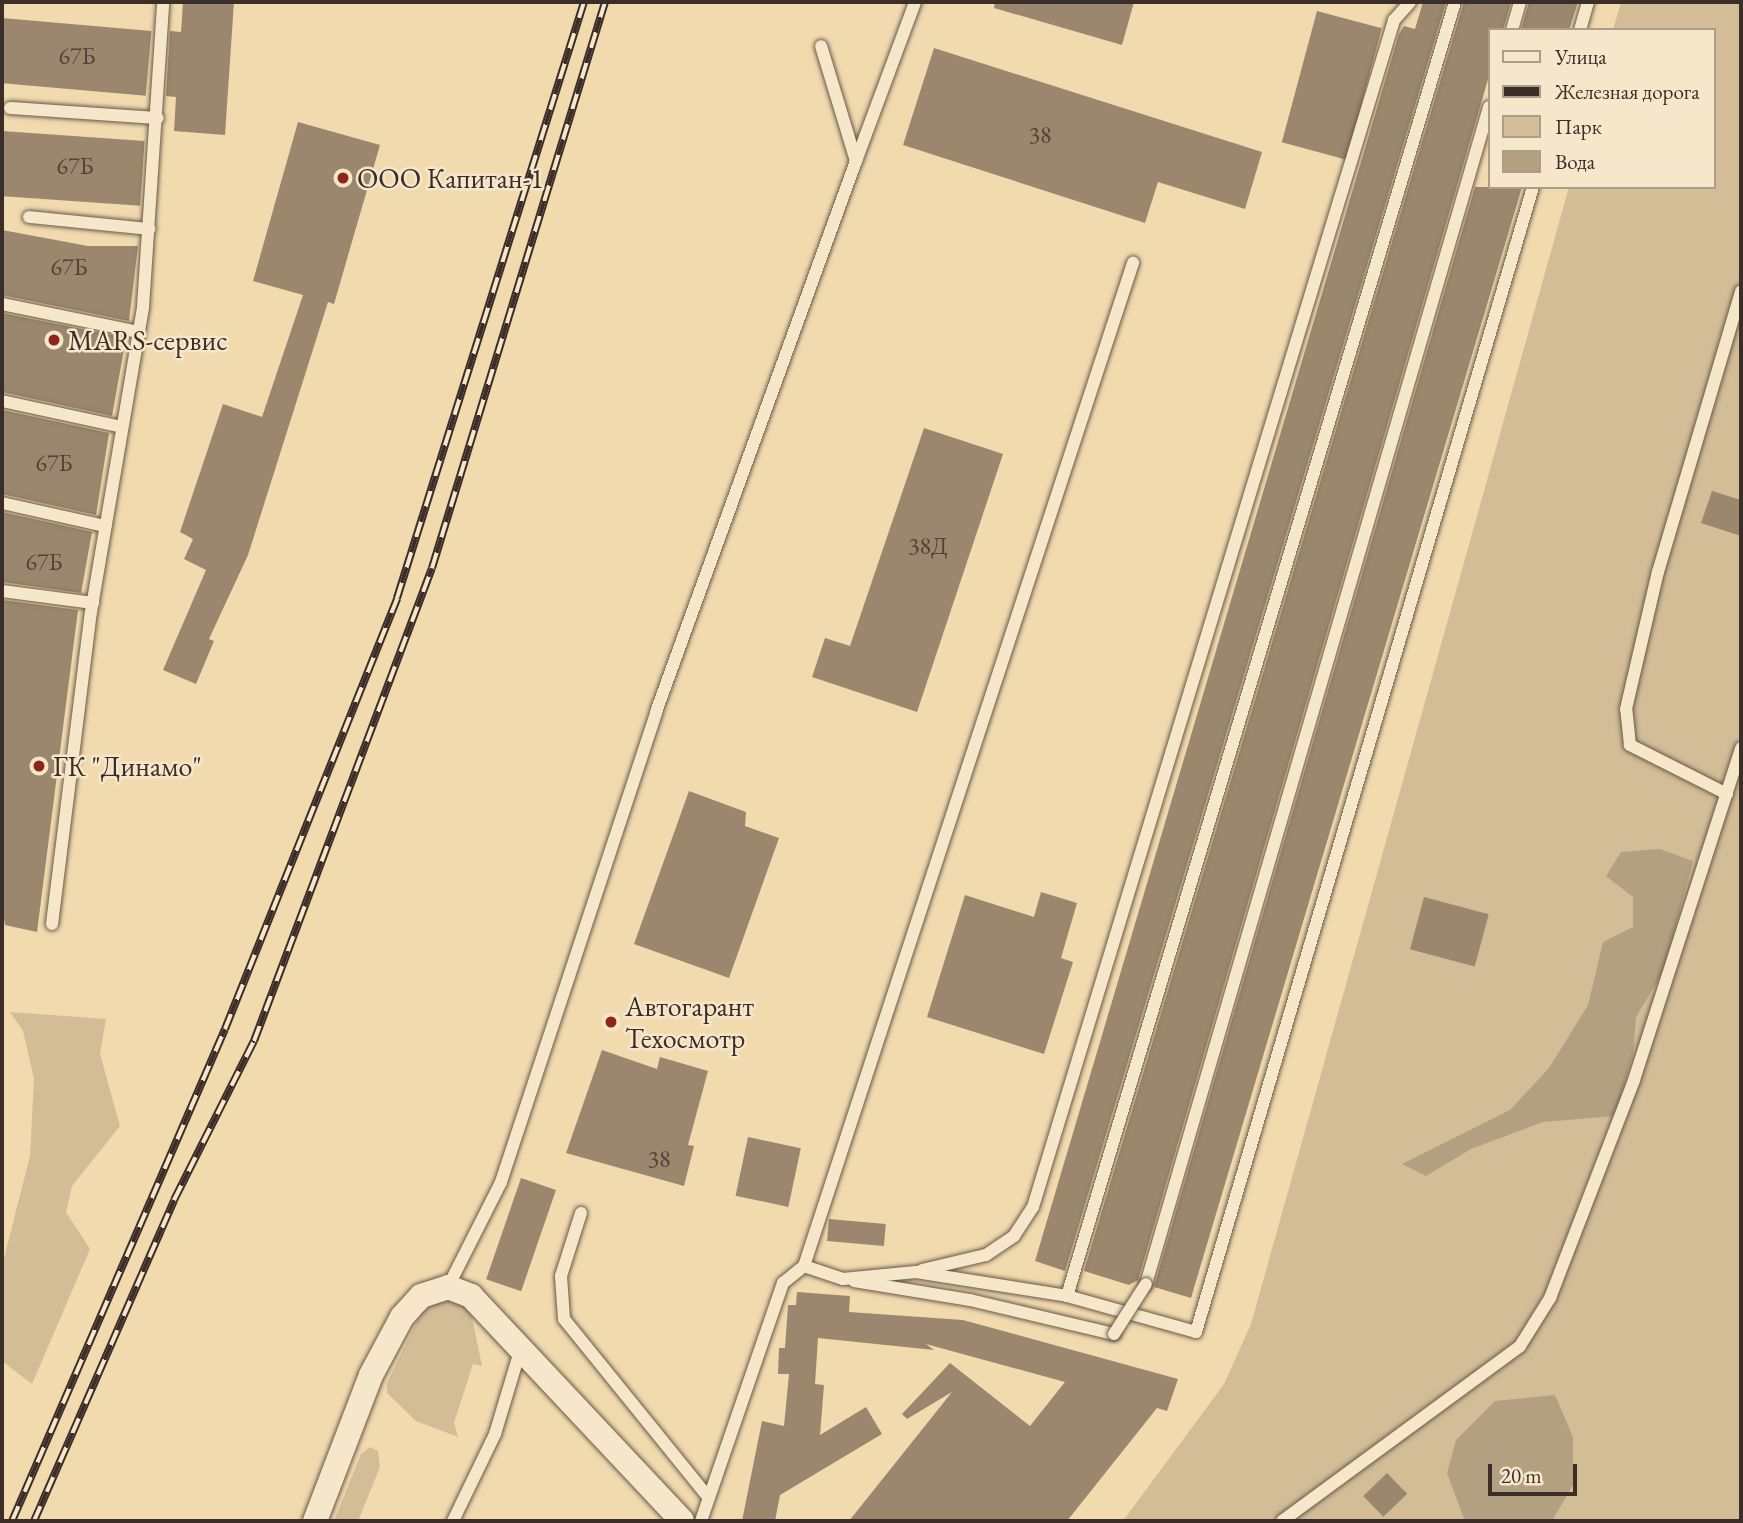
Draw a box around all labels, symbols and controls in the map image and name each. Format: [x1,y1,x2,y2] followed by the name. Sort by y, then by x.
[1488,28,1715,189] legend
[58,42,96,70] house number: 67Б
[1555,43,1607,70] text: Улица
[1555,78,1700,105] text: Железная дорога
[1555,113,1602,140] text: Парк
[1028,121,1052,149] house number: 38
[1555,148,1595,175] text: Вода
[56,152,94,180] house number: 67Б
[357,161,544,195] place label: ООО Капитан-1
[335,170,351,186] marker: ООО Капитан-1
[50,253,88,281] house number: 67Б
[68,323,228,357] place label: MARS-сервис
[46,332,62,348] marker: MARS-сервис
[35,449,73,477] house number: 67Б
[908,532,948,560] house number: 38Д
[25,548,63,576] house number: 67Б
[53,749,202,783] place label: ГК "Динамо"
[31,758,47,774] marker: ГК "Динамо"
[625,989,754,1055] place label: Автогарант Техосмотр
[603,1014,619,1030] marker: Автогарант Техосмотр
[647,1145,671,1173] house number: 38
[1491,1450,1580,1494] scale bar
[1501,1462,1542,1489] text: 20 m

